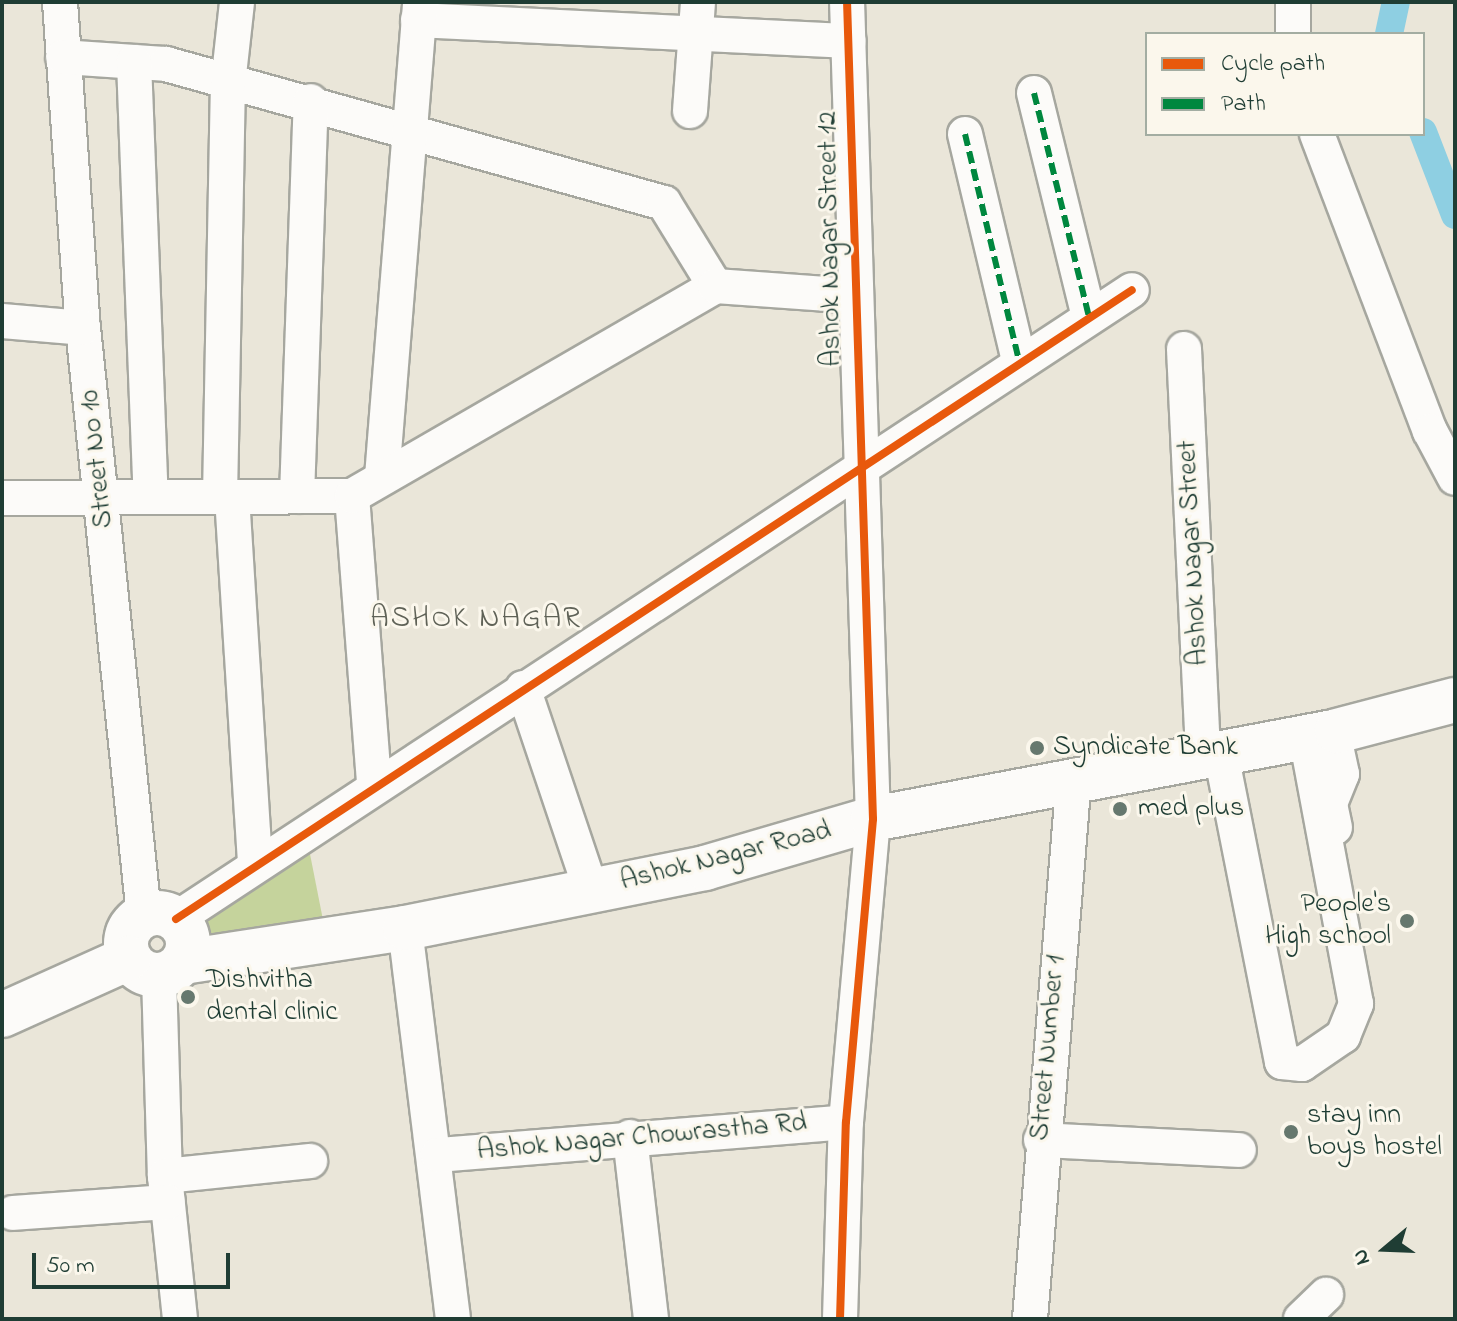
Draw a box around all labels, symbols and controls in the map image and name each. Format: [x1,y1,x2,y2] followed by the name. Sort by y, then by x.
[1145,32,1425,136] legend
[1221,47,1325,82] text: Cycle path
[1221,87,1266,122] text: Path
[812,111,850,367] street label: Ashok Nagar Street 12
[74,388,122,530] street label: Street No 10
[1171,439,1217,667] street label: Ashok Nagar Street
[370,601,582,637] district label: ASHOK NAGAR
[1053,731,1238,765] place label: Syndicate Bank
[1028,739,1046,757] marker: Syndicate Bank
[1138,792,1244,826] place label: med plus
[1109,798,1131,820] marker: med plus
[617,815,835,899] street label: Ashok Nagar Road
[1265,888,1391,954] place label: People's High school
[1398,912,1416,930] marker: People's High school
[1024,954,1074,1142] street label: Street Number 1
[206,964,338,1030] place label: Dishvitha dental clinic
[177,986,199,1008] marker: Dishvitha dental clinic
[1307,1099,1442,1165] place label: stay inn boys hostel
[476,1107,808,1169] street label: Ashok Nagar Chowrastha Rd
[1282,1123,1300,1141] marker: stay inn boys hostel
[1345,1209,1425,1289] north arrow
[36,1237,234,1287] scale bar
[1345,1245,1380,1269] text: N
[46,1249,95,1284] text: 50 m

